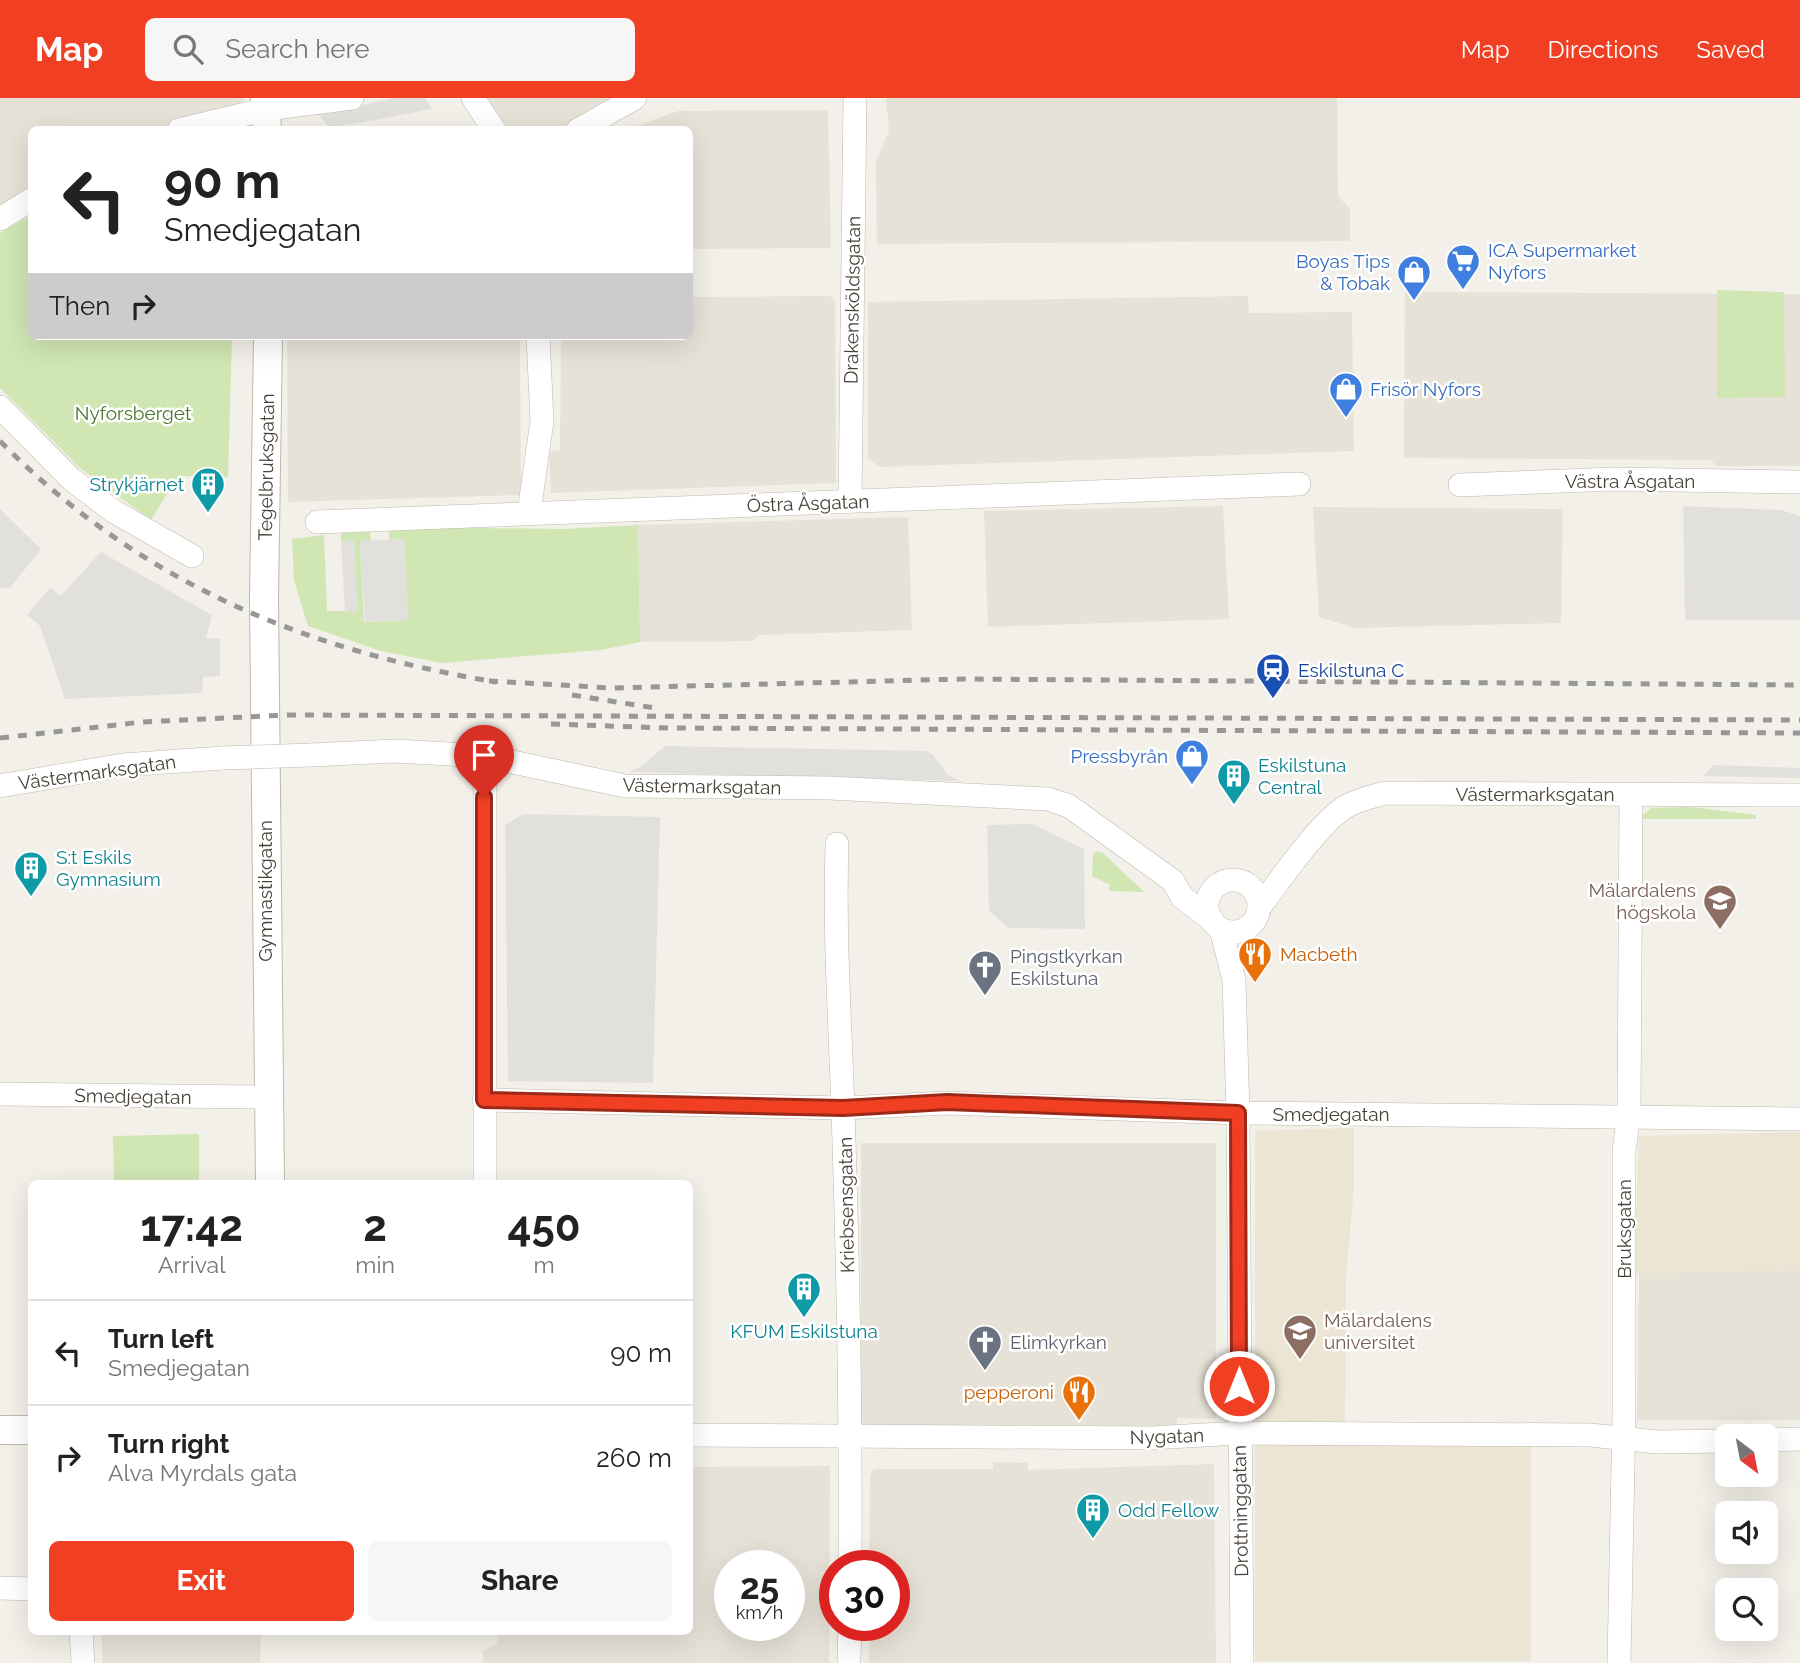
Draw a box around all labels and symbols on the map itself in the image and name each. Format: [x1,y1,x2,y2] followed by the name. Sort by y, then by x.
[840,216,864,384] street label: Drakensköldsgatan
[1488,239,1637,283] place label: ICA Supermarket Nyfors
[1444,242,1482,291] supermarket icon: ICA Supermarket Nyfors
[1296,250,1390,294] place label: Boyas Tips & Tobak
[1395,253,1433,302] shop icon: Boyas Tips & Tobak
[1327,370,1365,419] shop icon: Frisör Nyfors
[1370,378,1481,400] place label: Frisör Nyfors
[254,393,278,541] street label: Tegelbruksgatan
[75,402,192,424] park label: Nyforsberget
[189,465,227,514] building icon: Strykjärnet
[1565,470,1695,492] street label: Västra Åsgatan
[89,473,185,495] place label: Strykjärnet
[746,490,870,516] street label: Östra Åsgatan
[1254,651,1292,700] station icon: Eskilstuna C
[1298,659,1404,681] place label: Eskilstuna C
[454,725,514,797] pin
[1173,737,1211,786] shop icon: Pressbyrån
[1071,745,1168,767] place label: Pressbyrån
[17,750,177,794] street label: Västermarksgatan
[1258,754,1346,798] place label: Eskilstuna Central
[1215,757,1253,806] building icon: Eskilstuna Central
[622,774,782,798] street label: Västermarksgatan
[1455,783,1615,805] street label: Västermarksgatan
[254,820,276,962] street label: Gymnastikgatan
[56,846,161,890] place label: S:t Eskils Gymnasium
[12,849,50,898] building icon: S:t Eskils Gymnasium
[1588,879,1696,923] place label: Mälardalens högskola
[1701,882,1739,931] school or university icon: Mälardalens högskola
[1236,935,1274,984] restaurant icon: Macbeth
[1280,943,1358,965] place label: Macbeth
[1010,945,1123,989] place label: Pingstkyrkan Eskilstuna
[966,948,1004,997] church icon: Pingstkyrkan Eskilstuna
[74,1084,192,1108] street label: Smedjegatan
[1272,1103,1390,1125] street label: Smedjegatan
[834,1137,858,1273] street label: Kriebsensgatan
[1613,1179,1635,1279] street label: Bruksgatan
[785,1270,823,1319] building icon: KFUM Eskilstuna
[1324,1309,1432,1353] place label: Mälardalens universitet
[1281,1312,1319,1361] school or university icon: Mälardalens universitet
[730,1320,878,1342] place label: KFUM Eskilstuna
[966,1323,1004,1372] church icon: Elimkyrkan
[1010,1331,1107,1353] place label: Elimkyrkan
[1202,1349,1276,1423] position arrow
[1060,1373,1098,1422] restaurant icon: pepperoni
[964,1381,1054,1403] place label: pepperoni
[1129,1424,1205,1448] street label: Nygatan
[1715,1424,1778,1488] north arrow
[1228,1445,1252,1577] street label: Drottninggatan
[1074,1491,1112,1540] building icon: Odd Fellow
[1118,1499,1220,1521] place label: Odd Fellow
[819,1550,910,1641] speed limit sign: 30

